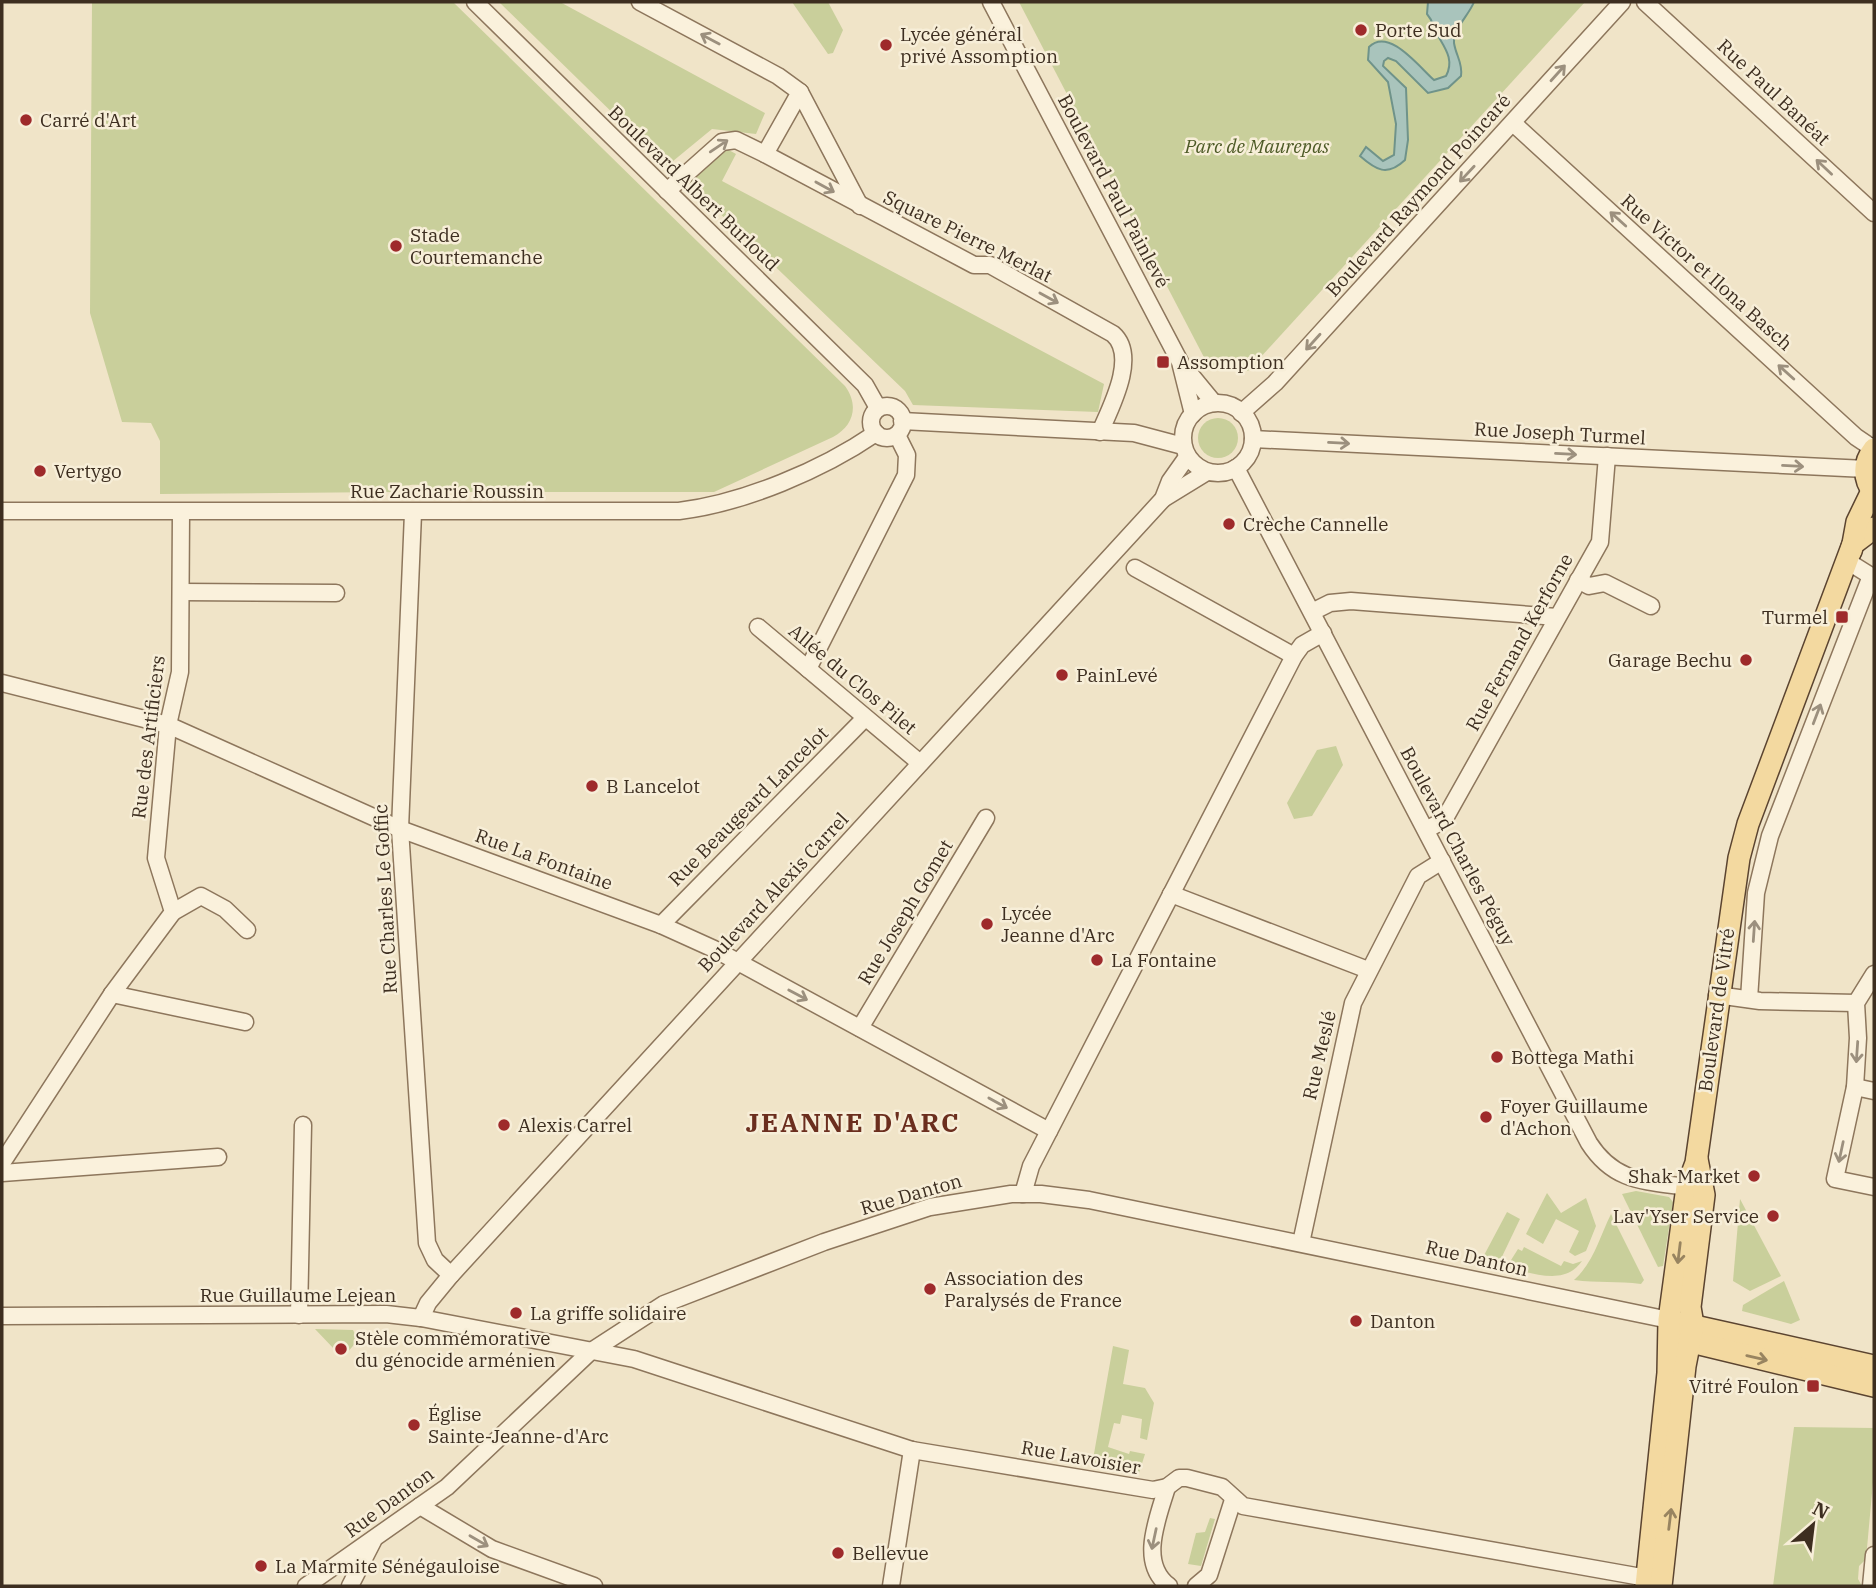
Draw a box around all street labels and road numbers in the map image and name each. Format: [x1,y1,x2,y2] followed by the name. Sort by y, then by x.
[1713,34,1836,151] street label: Rue Paul Banéat
[1320,89,1516,301] street label: Boulevard Raymond Poincaré
[1053,90,1175,292] street label: Boulevard Paul Painlevé
[604,100,784,276] street label: Boulevard Albert Burloud
[880,185,1057,287] street label: Square Pierre Merlat
[1616,189,1798,355] street label: Rue Victor et Ilona Basch
[1474,417,1647,449] street label: Rue Joseph Turmel
[350,479,544,503] street label: Rue Zacharie Roussin
[1460,549,1578,735] street label: Rue Fernand Kerforne
[784,619,922,740] street label: Allée du Clos Pilet
[126,654,170,820] street label: Rue des Artificiers
[663,721,833,891] street label: Rue Beaugeard Lancelot
[1395,742,1521,950] street label: Boulevard Charles Péguy
[368,803,402,995] street label: Rue Charles Le Goffic
[693,807,854,977] street label: Boulevard Alexis Carrel
[472,823,616,895] street label: Rue La Fontaine
[852,835,958,989] street label: Rue Joseph Gomet
[1693,926,1739,1094] street label: Boulevard de Vitré
[1297,1008,1341,1102] street label: Rue Meslé
[857,1168,965,1220] street label: Rue Danton
[1423,1235,1531,1281] street label: Rue Danton
[200,1283,396,1307] street label: Rue Guillaume Lejean
[1019,1435,1143,1479] street label: Rue Lavoisier
[340,1462,438,1542] street label: Rue Danton

